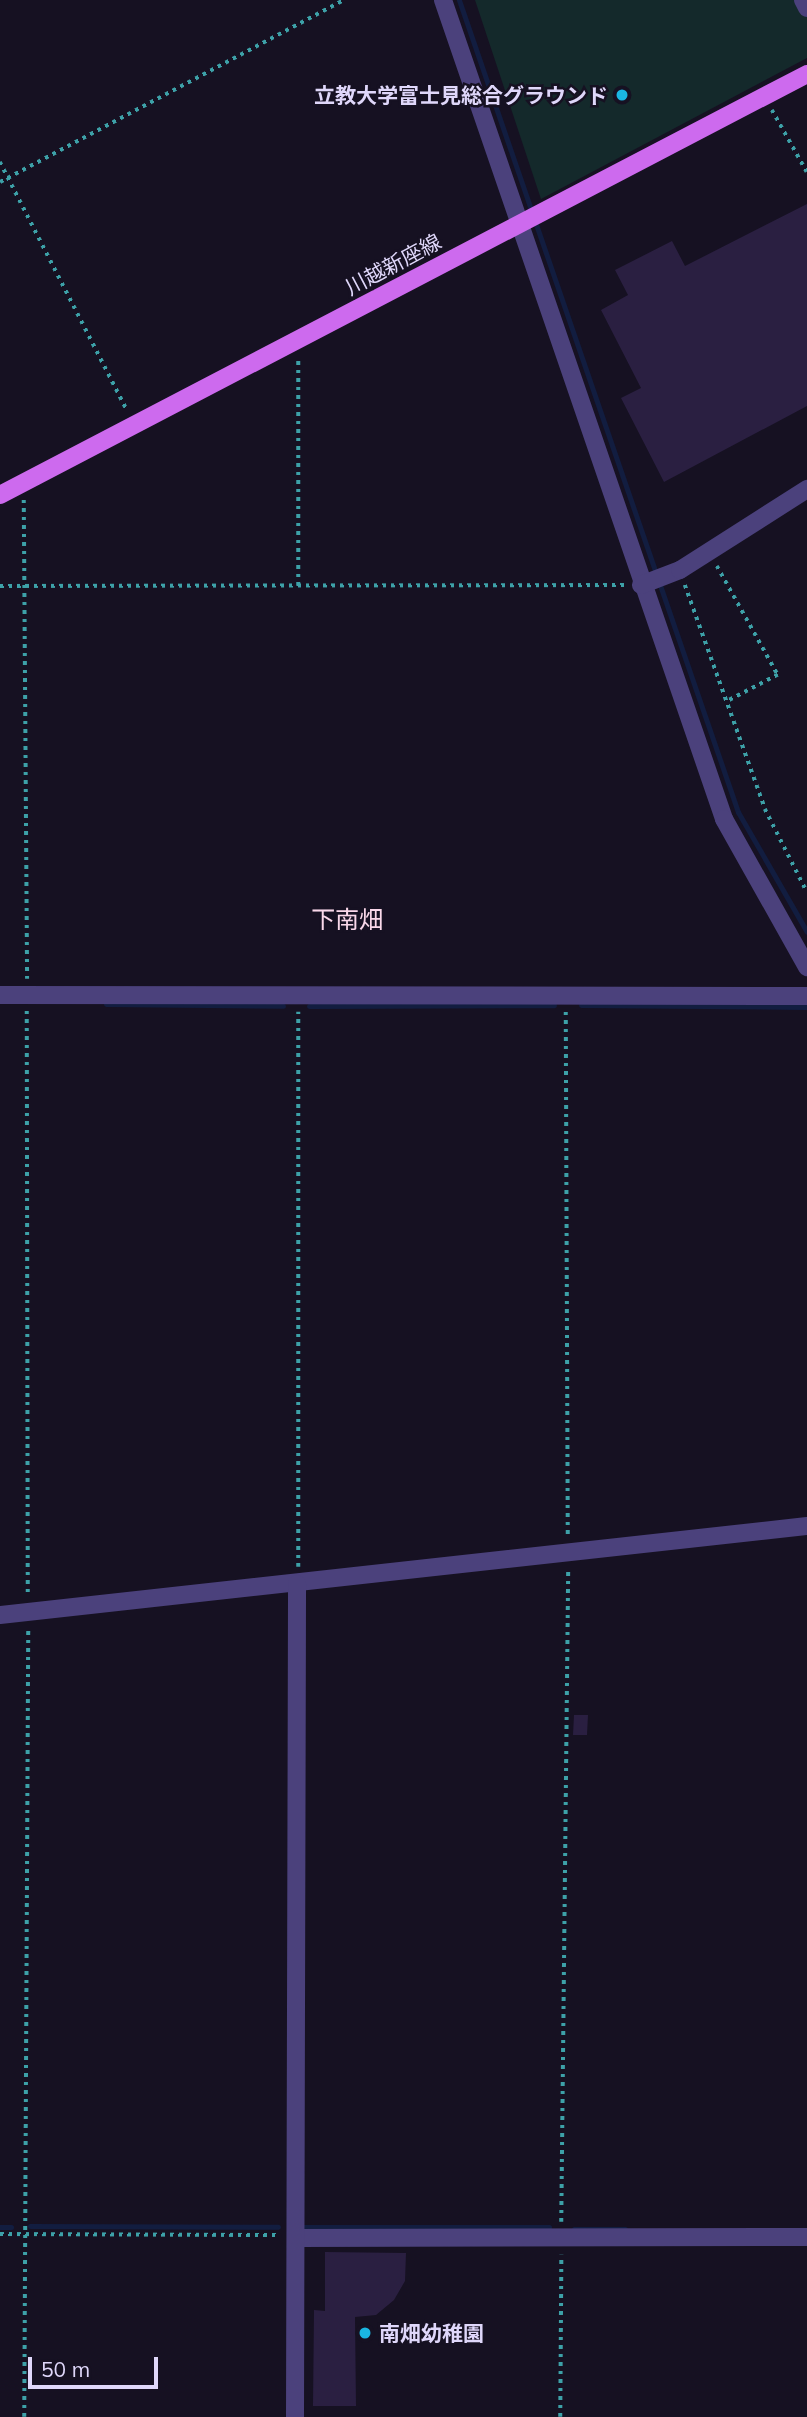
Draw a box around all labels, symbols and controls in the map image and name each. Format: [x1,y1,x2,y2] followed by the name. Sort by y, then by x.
[314,82,608,108] place label: 立教大学富士見総合グラウンド
[614,87,630,103] marker: 立教大学富士見総合グラウンド
[341,228,445,300] street label: 川越新座線
[311,906,383,934] district label: 下南畑
[379,2320,484,2346] place label: 南畑幼稚園
[357,2325,373,2341] marker: 南畑幼稚園
[32,2344,161,2388] scale bar
[41,2356,90,2382] text: 50 m

